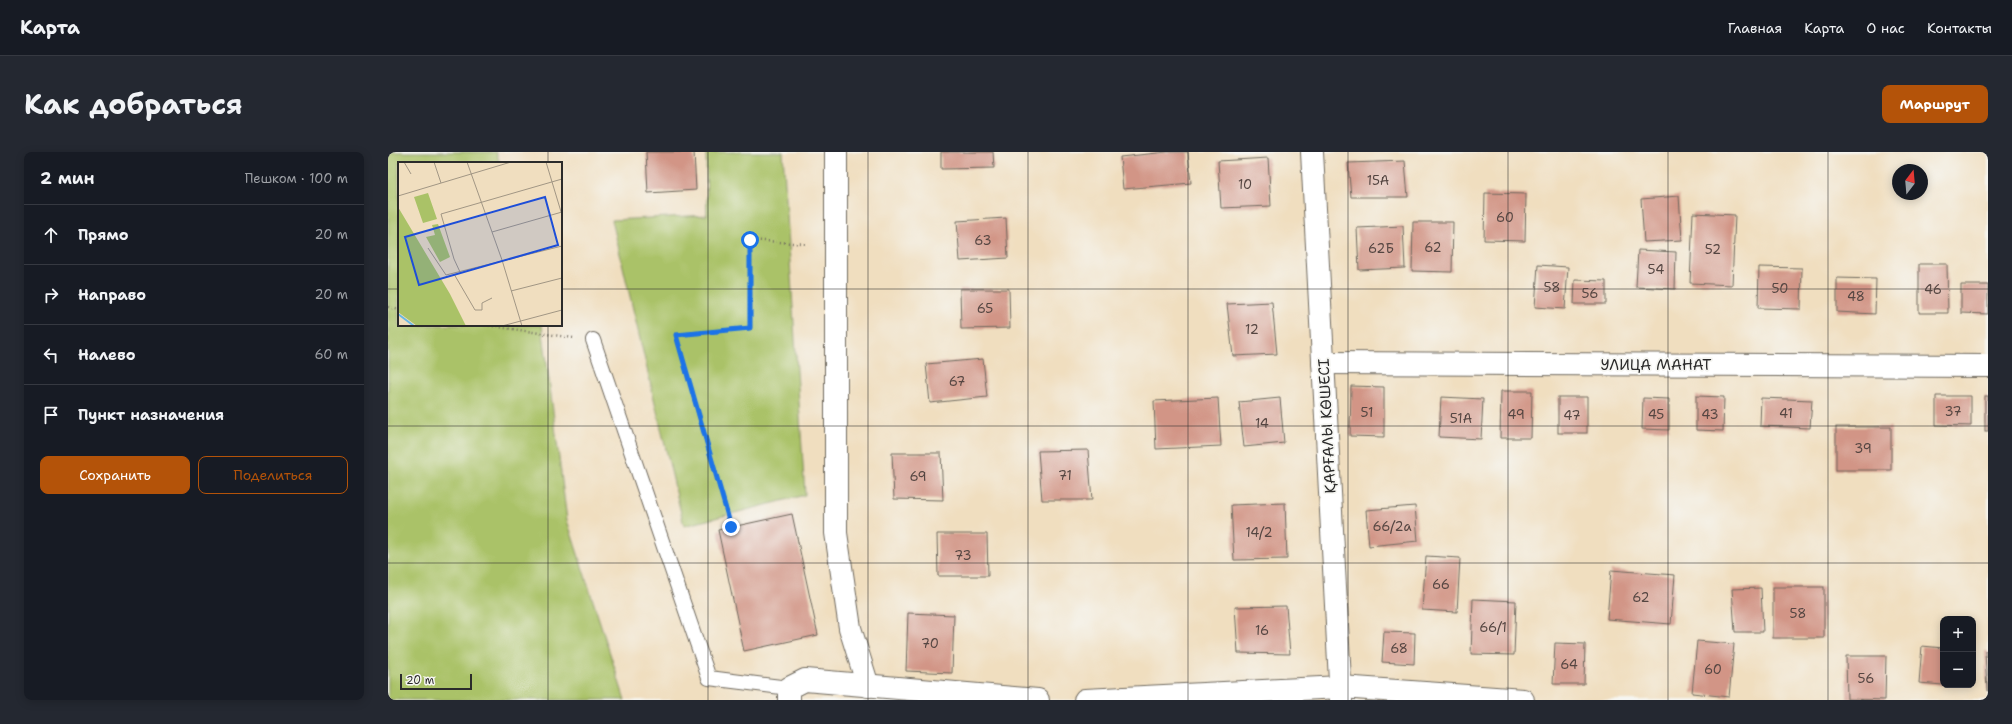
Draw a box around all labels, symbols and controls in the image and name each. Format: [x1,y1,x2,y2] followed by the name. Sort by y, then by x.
[20,15,80,40] text: Карта
[1728,19,1782,37] text: Главная
[1804,19,1844,37] text: Карта
[1866,19,1905,37] text: О нас
[1927,19,1992,37] text: Контакты
[24,85,243,123] text: Как добраться
[1882,85,1988,123] button: Маршрут
[398,162,562,326] inset map
[1892,164,1928,200] north arrow
[40,167,95,189] text: 2 мин
[245,170,348,187] text: Пешком · 100 m
[1367,172,1389,189] house number: 15А
[1238,176,1252,193] house number: 10
[1496,209,1514,226] house number: 60
[40,224,62,246] icon: ahead
[78,225,128,245] text: Прямо
[315,226,348,243] text: 20 m
[741,231,759,249] route start
[974,232,992,249] house number: 63
[1424,239,1442,256] house number: 62
[1368,240,1394,257] house number: 62Б
[1705,241,1721,258] house number: 52
[1648,261,1664,278] house number: 54
[1544,279,1560,296] house number: 58
[1772,280,1788,297] house number: 50
[1924,281,1942,298] house number: 46
[40,284,62,306] icon: right
[78,285,146,305] text: Направо
[1582,285,1598,302] house number: 56
[315,286,348,303] text: 20 m
[1847,288,1865,305] house number: 48
[977,300,993,317] house number: 65
[1245,321,1259,338] house number: 12
[40,344,62,366] icon: left
[78,345,136,365] text: Налево
[315,346,348,363] text: 60 m
[1600,355,1712,375] street label: УЛИЦА МАНАТ
[1313,358,1341,494] street label: ҚАРҒАЛЫ КӨШЕСІ
[949,373,965,390] house number: 67
[1944,403,1962,420] house number: 37
[40,404,62,426] icon: arrive
[1361,404,1373,421] house number: 51
[78,405,224,425] text: Пункт назначения
[1779,405,1793,422] house number: 41
[1507,406,1525,423] house number: 49
[1648,406,1664,423] house number: 45
[1701,406,1719,423] house number: 43
[1563,407,1581,424] house number: 47
[1450,410,1472,427] house number: 51А
[1255,415,1269,432] house number: 14
[1854,440,1872,457] house number: 39
[40,456,190,494] button: Сохранить
[198,456,348,494] button: Поделиться
[1058,467,1072,484] house number: 71
[909,468,927,485] house number: 69
[722,518,740,536] route end
[1372,518,1412,535] house number: 66/2а
[1245,524,1273,541] house number: 14/2
[954,547,972,564] house number: 73
[1432,576,1450,593] house number: 66
[1632,589,1650,606] house number: 62
[1790,605,1806,622] house number: 58
[1940,616,1976,688] map controls
[1940,616,1976,652] button: +
[1479,619,1507,636] house number: 66/1
[1255,622,1269,639] house number: 16
[921,635,939,652] house number: 70
[1390,640,1408,657] house number: 68
[1940,652,1976,688] button: −
[1560,656,1578,673] house number: 64
[1704,661,1722,678] house number: 60
[1858,670,1874,687] house number: 56
[400,672,472,691] scale bar
[406,673,434,688] text: 20 m

